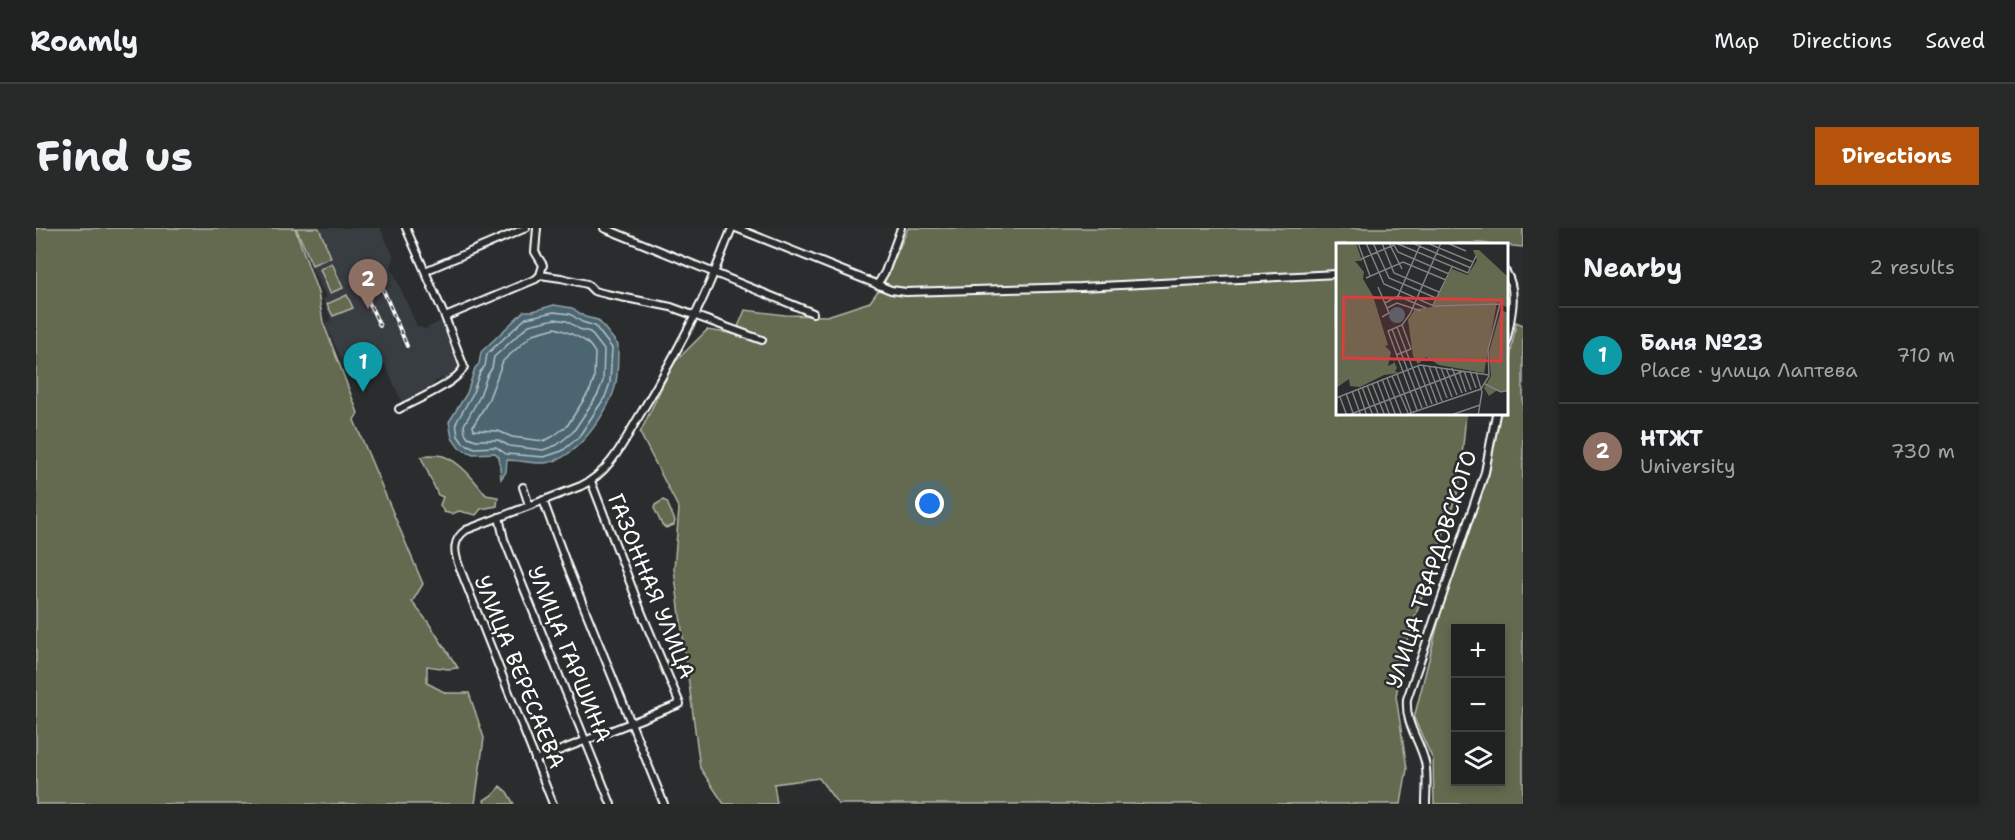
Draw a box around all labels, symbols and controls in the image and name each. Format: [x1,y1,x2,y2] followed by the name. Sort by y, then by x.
[30,22,138,60] text: Roamly
[1714,27,1759,55] text: Map
[1792,27,1892,55] text: Directions
[1925,27,1985,55] text: Saved
[1815,127,1979,185] button: Directions
[36,128,193,184] text: Find us
[1336,243,1508,416] inset map
[1583,250,1682,285] text: Nearby
[1869,254,1955,280] text: 2 results
[348,260,388,309] pin: 2
[1640,328,1763,357] text: Баня №23
[344,342,382,392] pin: 1
[1598,342,1607,368] text: 1
[1896,342,1955,368] text: 710 m
[1640,357,1858,383] text: Place · улица Лаптева
[1640,424,1703,453] text: НТЖТ
[1596,438,1610,464] text: 2
[1891,438,1955,464] text: 730 m
[1379,446,1484,692] street label: УЛИЦА ТВАРДОВСКОГО
[1640,453,1736,479] text: University
[601,489,702,683] street label: ГАЗОННАЯ УЛИЦА
[915,489,944,518] your location
[521,562,618,747] street label: УЛИЦА ГАРШИНА
[468,571,572,773] street label: УЛИЦА ВЕРЕСАЕВА
[1451,624,1505,786] map controls
[1451,624,1505,678] button: +
[1451,678,1505,732] button: −
[1451,732,1505,786] button: layers

